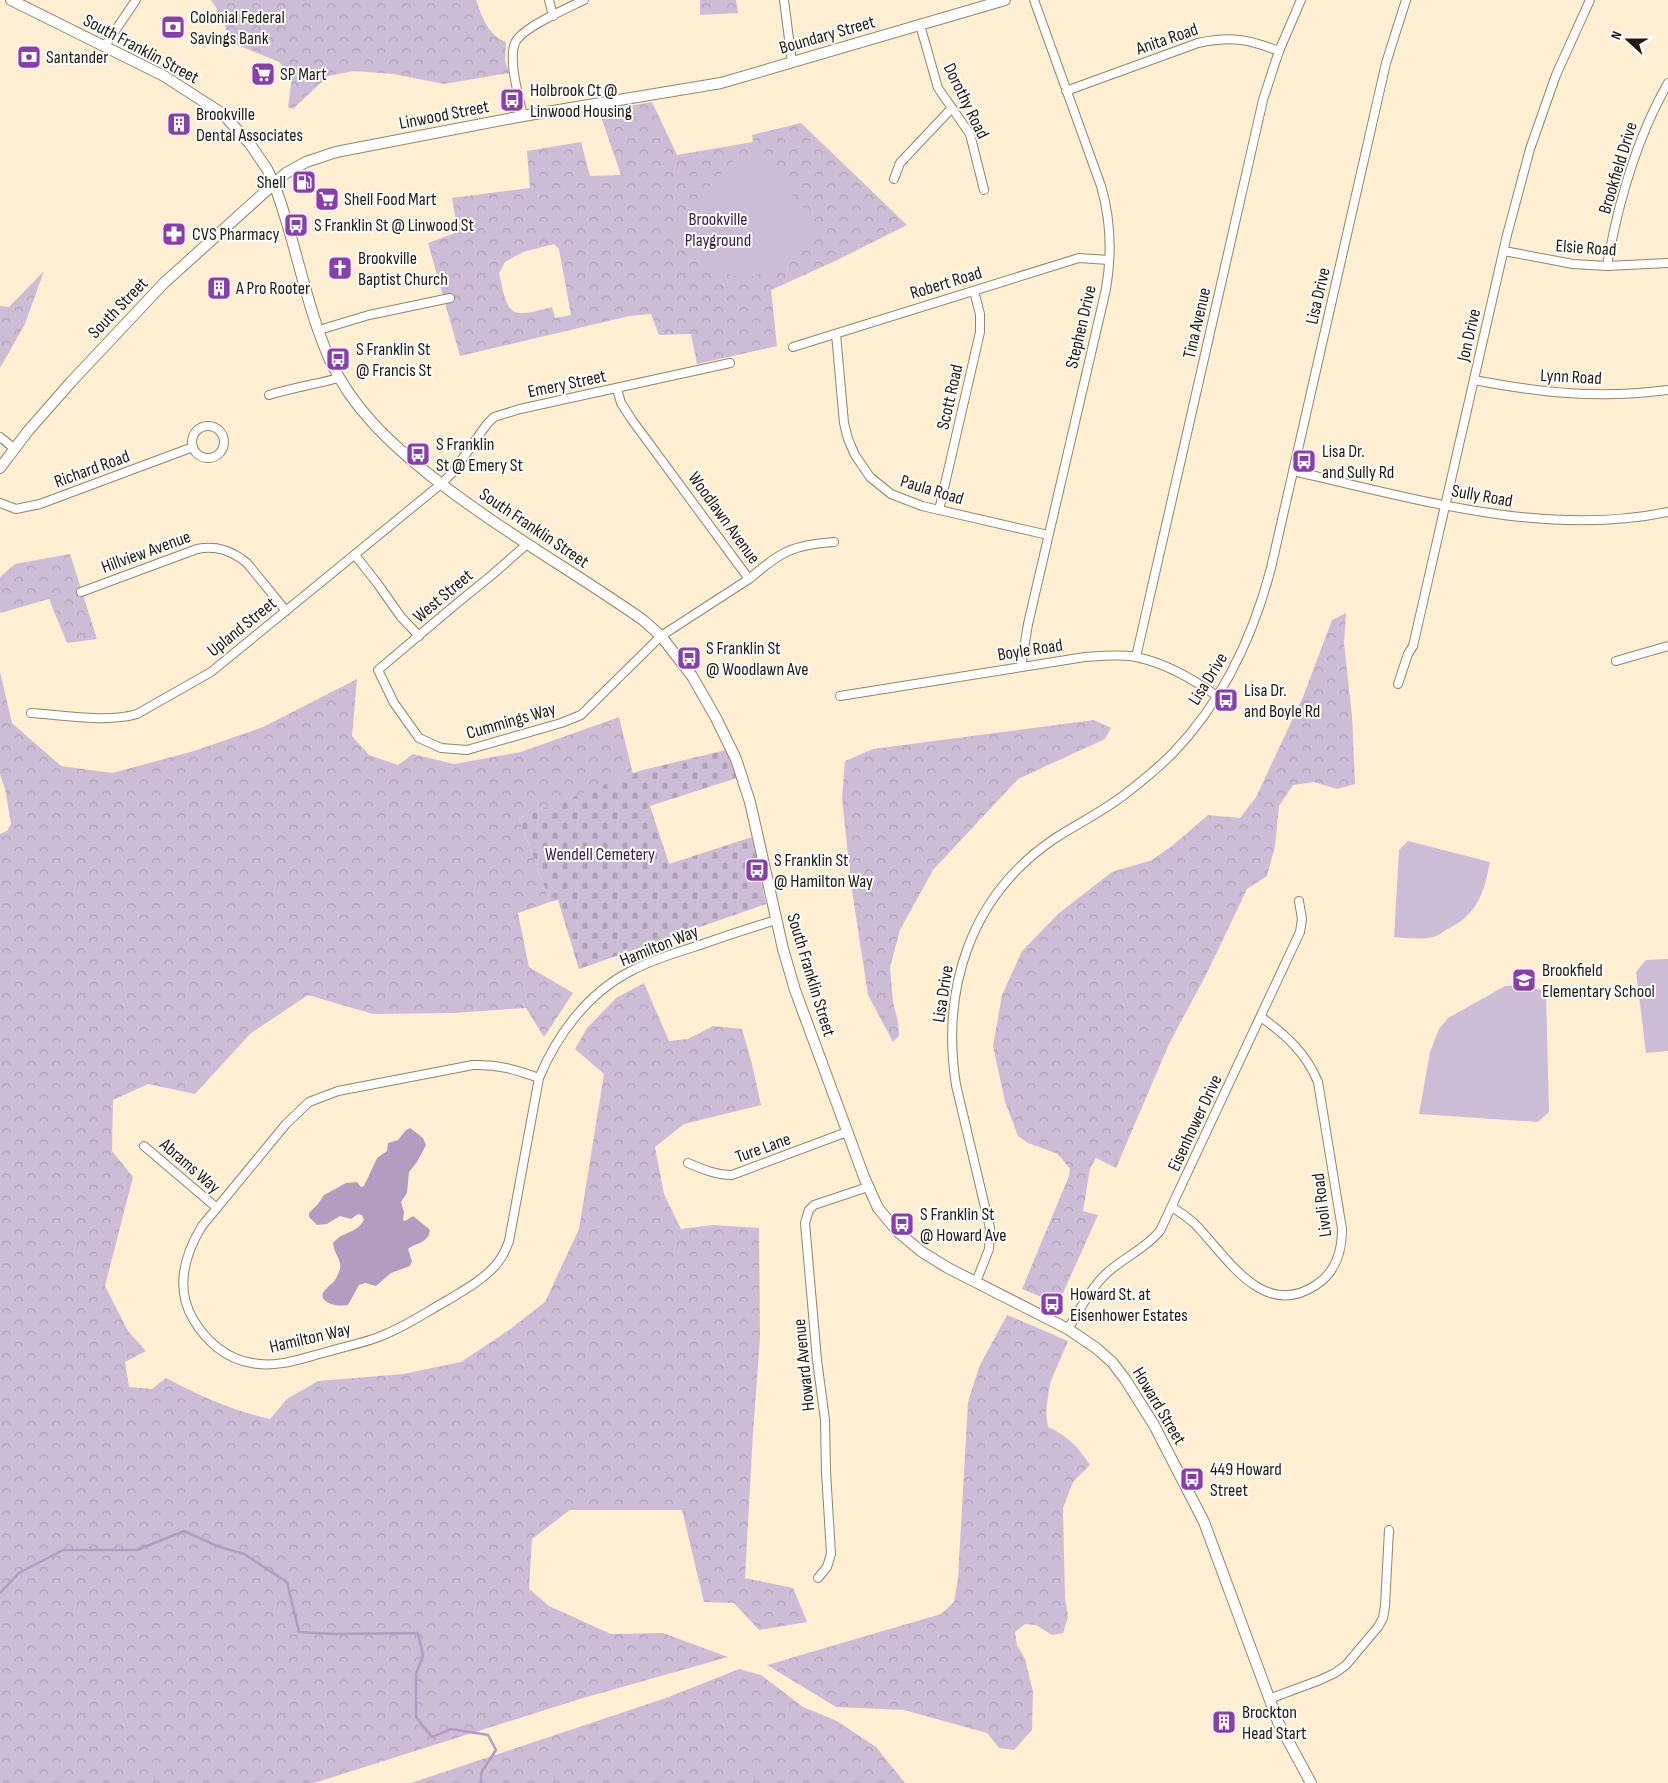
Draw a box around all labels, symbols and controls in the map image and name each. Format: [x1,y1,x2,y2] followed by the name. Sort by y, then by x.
[190,7,285,49] place label: Colonial Federal Savings Bank
[80,10,203,88] street label: South Franklin Street
[777,11,878,59] street label: Boundary Street
[160,14,186,40] bank icon: Colonial Federal Savings Bank
[1603,15,1653,65] north arrow
[1132,19,1201,60] street label: Anita Road
[1607,29,1626,42] text: N
[16,44,42,70] bank icon: Santander
[46,47,108,68] place label: Santander
[939,60,993,142] street label: Dorothy Road
[250,61,276,87] supermarket icon: SP Mart
[280,64,327,85] place label: SP Mart
[530,80,632,122] place label: Holbrook Ct @ Linwood Housing
[499,87,525,113] bus stop icon: Holbrook Ct @ Linwood Housing
[397,96,491,134] street label: Linwood Street
[196,104,303,146] place label: Brookville Dental Associates
[166,111,192,137] building icon: Brookville Dental Associates
[1594,120,1642,216] street label: Brookfield Drive
[291,169,317,195] fuel station icon: Shell
[257,172,286,193] place label: Shell
[314,186,340,212] supermarket icon: Shell Food Mart
[344,189,437,210] place label: Shell Food Mart
[685,209,751,251] park label: Brookville Playground
[283,212,309,238] bus stop icon: S Franklin St @ Linwood St
[314,215,475,236] place label: S Franklin St @ Linwood St
[161,221,187,247] pharmacy icon: CVS Pharmacy
[192,224,279,245] place label: CVS Pharmacy
[1555,235,1617,261] street label: Elsie Road
[358,248,448,290] place label: Brookville Baptist Church
[327,255,353,281] church icon: Brookville Baptist Church
[908,262,984,304] street label: Robert Road
[1301,266,1335,326] street label: Lisa Drive
[84,273,153,343] street label: South Street
[206,275,232,301] building icon: A Pro Rooter
[235,278,310,299] place label: A Pro Rooter
[1061,283,1101,371] street label: Stephen Drive
[1179,285,1215,361] street label: Tina Avenue
[1453,307,1485,364] street label: Jon Drive
[356,339,432,381] place label: S Franklin St @ Francis St
[325,346,351,372] bus stop icon: S Franklin St @ Francis St
[932,362,968,432] street label: Scott Road
[526,365,608,403] street label: Emery Street
[1540,365,1602,389] street label: Lynn Road
[436,434,523,476] place label: S Franklin St @ Emery St
[405,441,431,467] bus stop icon: S Franklin St @ Emery St
[1322,441,1394,483] place label: Lisa Dr. and Sully Rd
[51,446,133,492] street label: Richard Road
[1291,448,1317,474] bus stop icon: Lisa Dr. and Sully Rd
[684,468,764,568] street label: Woodlawn Avenue
[898,470,966,510] street label: Paula Road
[1450,480,1514,512] street label: Sully Road
[475,484,593,573] street label: South Franklin Street
[98,526,194,578] street label: Hillview Avenue
[409,565,477,627] street label: West Street
[203,593,281,661] street label: Upland Street
[996,634,1064,666] street label: Boyle Road
[706,638,809,680] place label: S Franklin St @ Woodlawn Ave
[676,645,702,671] bus stop icon: S Franklin St @ Woodlawn Ave
[1184,649,1232,709] street label: Lisa Drive
[1244,680,1320,722] place label: Lisa Dr. and Boyle Rd
[1213,687,1239,713] bus stop icon: Lisa Dr. and Boyle Rd
[464,698,558,744] street label: Cummings Way
[545,844,655,865] park label: Wendell Cemetery
[774,850,873,892] place label: S Franklin St @ Hamilton Way
[744,857,770,883] bus stop icon: S Franklin St @ Hamilton Way
[782,911,840,1040] street label: South Franklin Street
[617,921,701,971] street label: Hamilton Way
[1542,960,1655,1002] place label: Brookfield Elementary School
[928,964,958,1024] street label: Lisa Drive
[1511,967,1537,993] school or university icon: Brookfield Elementary School
[1164,1071,1226,1175] street label: Eisenhower Drive
[733,1128,793,1168] street label: Ture Lane
[155,1133,224,1198] street label: Abrams Way
[1308,1172,1336,1238] street label: Livoli Road
[920,1204,1006,1246] place label: S Franklin St @ Howard Ave
[889,1211,915,1237] bus stop icon: S Franklin St @ Howard Ave
[1070,1284,1188,1326] place label: Howard St. at Eisenhower Estates
[1039,1291,1065,1317] bus stop icon: Howard St. at Eisenhower Estates
[267,1318,353,1358] street label: Hamilton Way
[789,1318,819,1412] street label: Howard Avenue
[1128,1363,1191,1449] street label: Howard Street
[1210,1459,1282,1501] place label: 449 Howard Street
[1179,1466,1205,1492] bus stop icon: 449 Howard Street
[1242,1702,1307,1744] place label: Brockton Head Start
[1211,1709,1237,1735] building icon: Brockton Head Start

